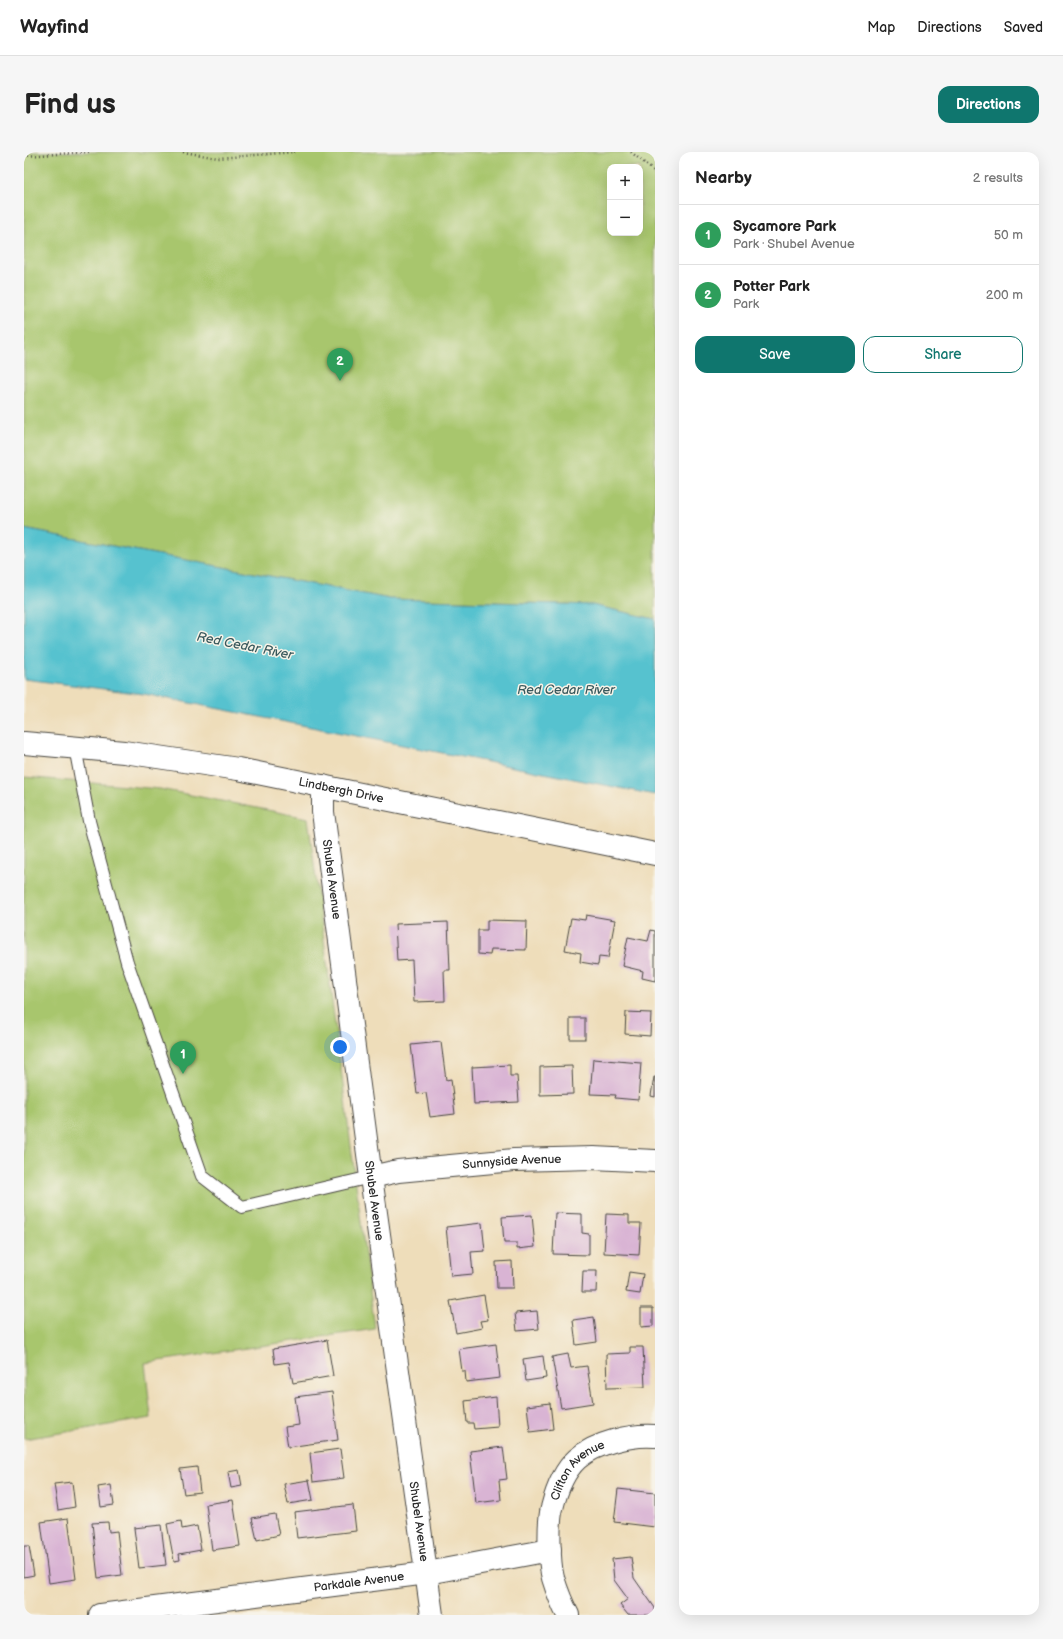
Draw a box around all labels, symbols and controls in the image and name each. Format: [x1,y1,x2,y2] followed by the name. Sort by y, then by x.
[20,16,89,39] text: Wayfind
[867,19,895,36] text: Map
[917,19,982,36] text: Directions
[1004,19,1043,36] text: Saved
[938,86,1039,123] button: Directions
[24,88,116,121] text: Find us
[607,164,643,236] map controls
[607,164,643,200] button: +
[695,168,752,188] text: Nearby
[973,170,1023,186] text: 2 results
[607,200,643,236] button: −
[733,217,836,236] text: Sycamore Park
[705,227,711,243] text: 1
[994,227,1023,243] text: 50 m
[733,236,855,252] text: Park · Shubel Avenue
[733,277,810,296] text: Potter Park
[704,287,712,303] text: 2
[986,287,1023,303] text: 200 m
[733,296,759,312] text: Park
[695,336,855,373] button: Save
[863,336,1023,373] button: Share
[327,348,353,381] pin: 2
[196,629,296,663] water label: Red Cedar River
[517,682,616,698] water label: Red Cedar River
[297,774,385,806] street label: Lindbergh Drive
[319,838,345,920] street label: Shubel Avenue
[330,1037,350,1057] your location
[170,1041,196,1074] pin: 1
[462,1151,562,1172] street label: Sunnyside Avenue
[361,1160,387,1242] street label: Shubel Avenue
[547,1437,607,1502] street label: Clifton Avenue
[406,1481,432,1563] street label: Shubel Avenue
[313,1569,405,1595] street label: Parkdale Avenue

